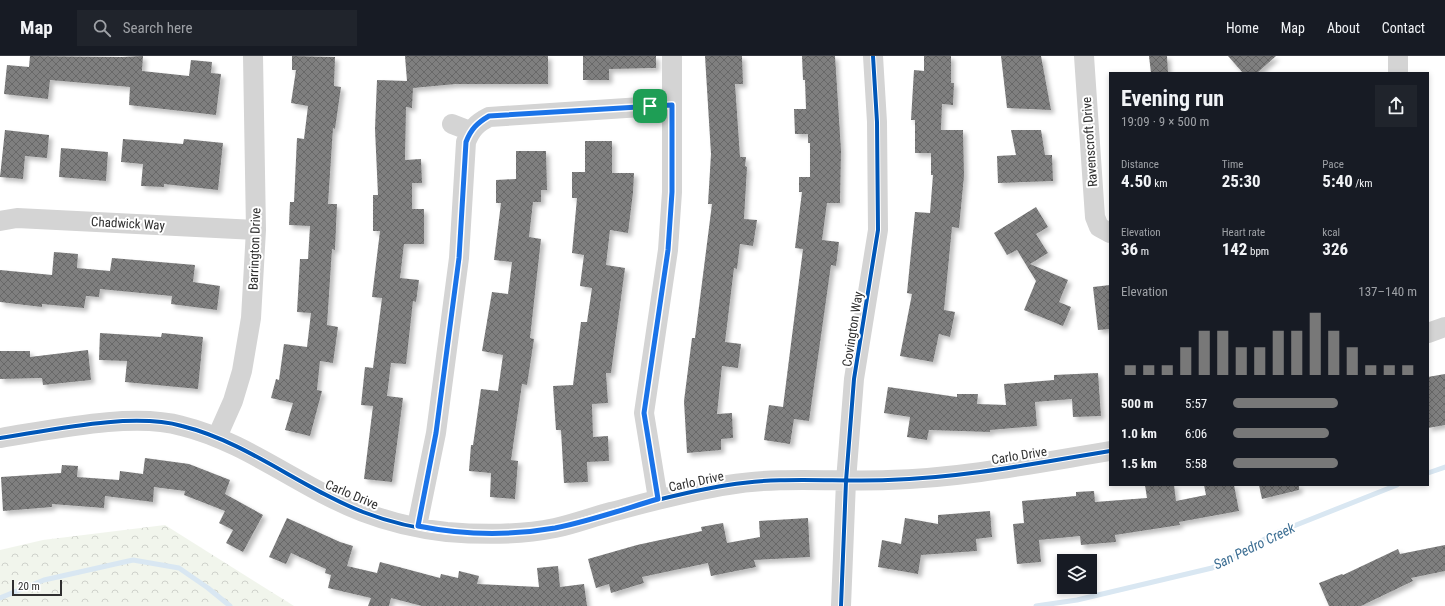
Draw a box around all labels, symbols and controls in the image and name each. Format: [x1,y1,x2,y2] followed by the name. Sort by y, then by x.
[77,10,357,46] search box
[20,16,53,39] text: Map
[91,17,113,39] icon: search
[123,19,193,37] text: Search here
[1226,20,1259,36] text: Home
[1281,20,1305,36] text: Map
[1327,20,1360,36] text: About
[1382,20,1425,36] text: Contact
[1375,85,1417,127] button: share
[1121,86,1224,111] text: Evening run
[633,89,667,123] pin
[639,95,661,117] icon: arrive
[1079,97,1100,187] street label: Ravenscroft Drive
[1121,114,1209,129] text: 19:09 · 9 × 500 m
[1121,158,1159,171] text: Distance
[1222,158,1243,171] text: Time
[1322,158,1344,171] text: Pace
[1121,171,1152,191] text: 4.50
[1222,171,1261,191] text: 25:30
[1322,171,1353,191] text: 5:40
[1152,177,1167,190] text: km
[1353,177,1373,190] text: /km
[246,208,263,290] street label: Barrington Drive
[91,214,166,233] street label: Chadwick Way
[1121,226,1161,239] text: Elevation
[1222,226,1265,239] text: Heart rate
[1322,226,1340,239] text: kcal
[1121,239,1138,259] text: 36
[1222,239,1247,259] text: 142
[1322,239,1348,259] text: 326
[1138,245,1149,258] text: m
[1247,245,1269,258] text: bpm
[1121,284,1168,299] text: Elevation
[1358,284,1417,299] text: 137–140 m
[839,290,866,368] street label: Covington Way
[1121,396,1153,411] text: 500 m
[1185,396,1207,411] text: 5:57
[1121,426,1157,441] text: 1.0 km
[1185,426,1207,441] text: 6:06
[990,444,1048,467] street label: Carlo Drive
[1121,456,1157,471] text: 1.5 km
[1185,456,1207,471] text: 5:58
[667,468,725,495] street label: Carlo Drive
[323,477,381,512] street label: Carlo Drive
[1211,519,1298,573] water label: San Pedro Creek
[1057,554,1097,594] map controls
[1057,554,1097,594] button: layers
[12,578,62,597] scale bar
[18,580,40,593] text: 20 m

